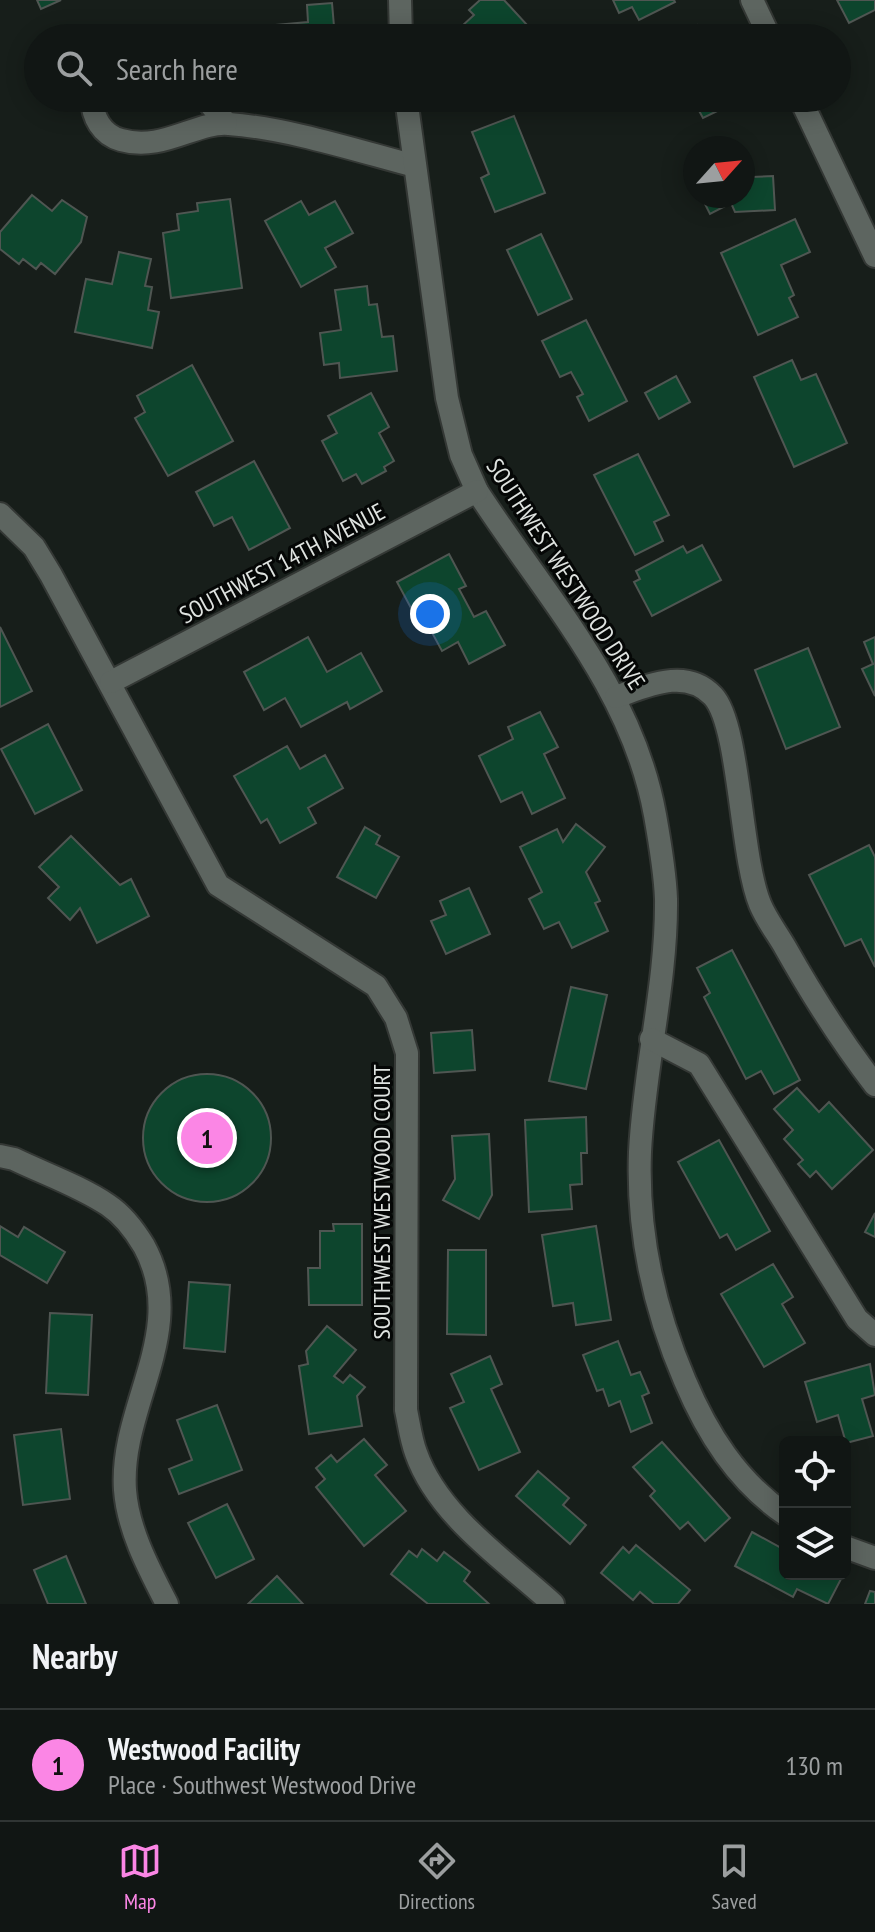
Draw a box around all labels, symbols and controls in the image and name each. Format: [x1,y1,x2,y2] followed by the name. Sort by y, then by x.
[24,24,851,112] search box
[52,46,96,90] icon: search
[116,49,238,88] text: Search here
[683,136,755,208] north arrow
[480,453,652,695] street label: SOUTHWEST WESTWOOD DRIVE
[174,496,390,630] street label: SOUTHWEST 14TH AVENUE
[410,594,450,634] your location
[366,1064,397,1340] street label: SOUTHWEST WESTWOOD COURT
[181,1108,233,1168] pin: 1
[779,1436,851,1580] map controls
[779,1436,851,1508] button: locate
[779,1508,851,1580] button: layers
[32,1634,117,1678] text: Nearby
[108,1729,300,1768] text: Westwood Facility
[52,1749,64,1782] text: 1
[785,1749,843,1782] text: 130 m
[108,1768,416,1801] text: Place · Southwest Westwood Drive
[118,1839,162,1915] tab: Map
[399,1839,475,1915] tab: Directions
[711,1839,757,1915] tab: Saved

